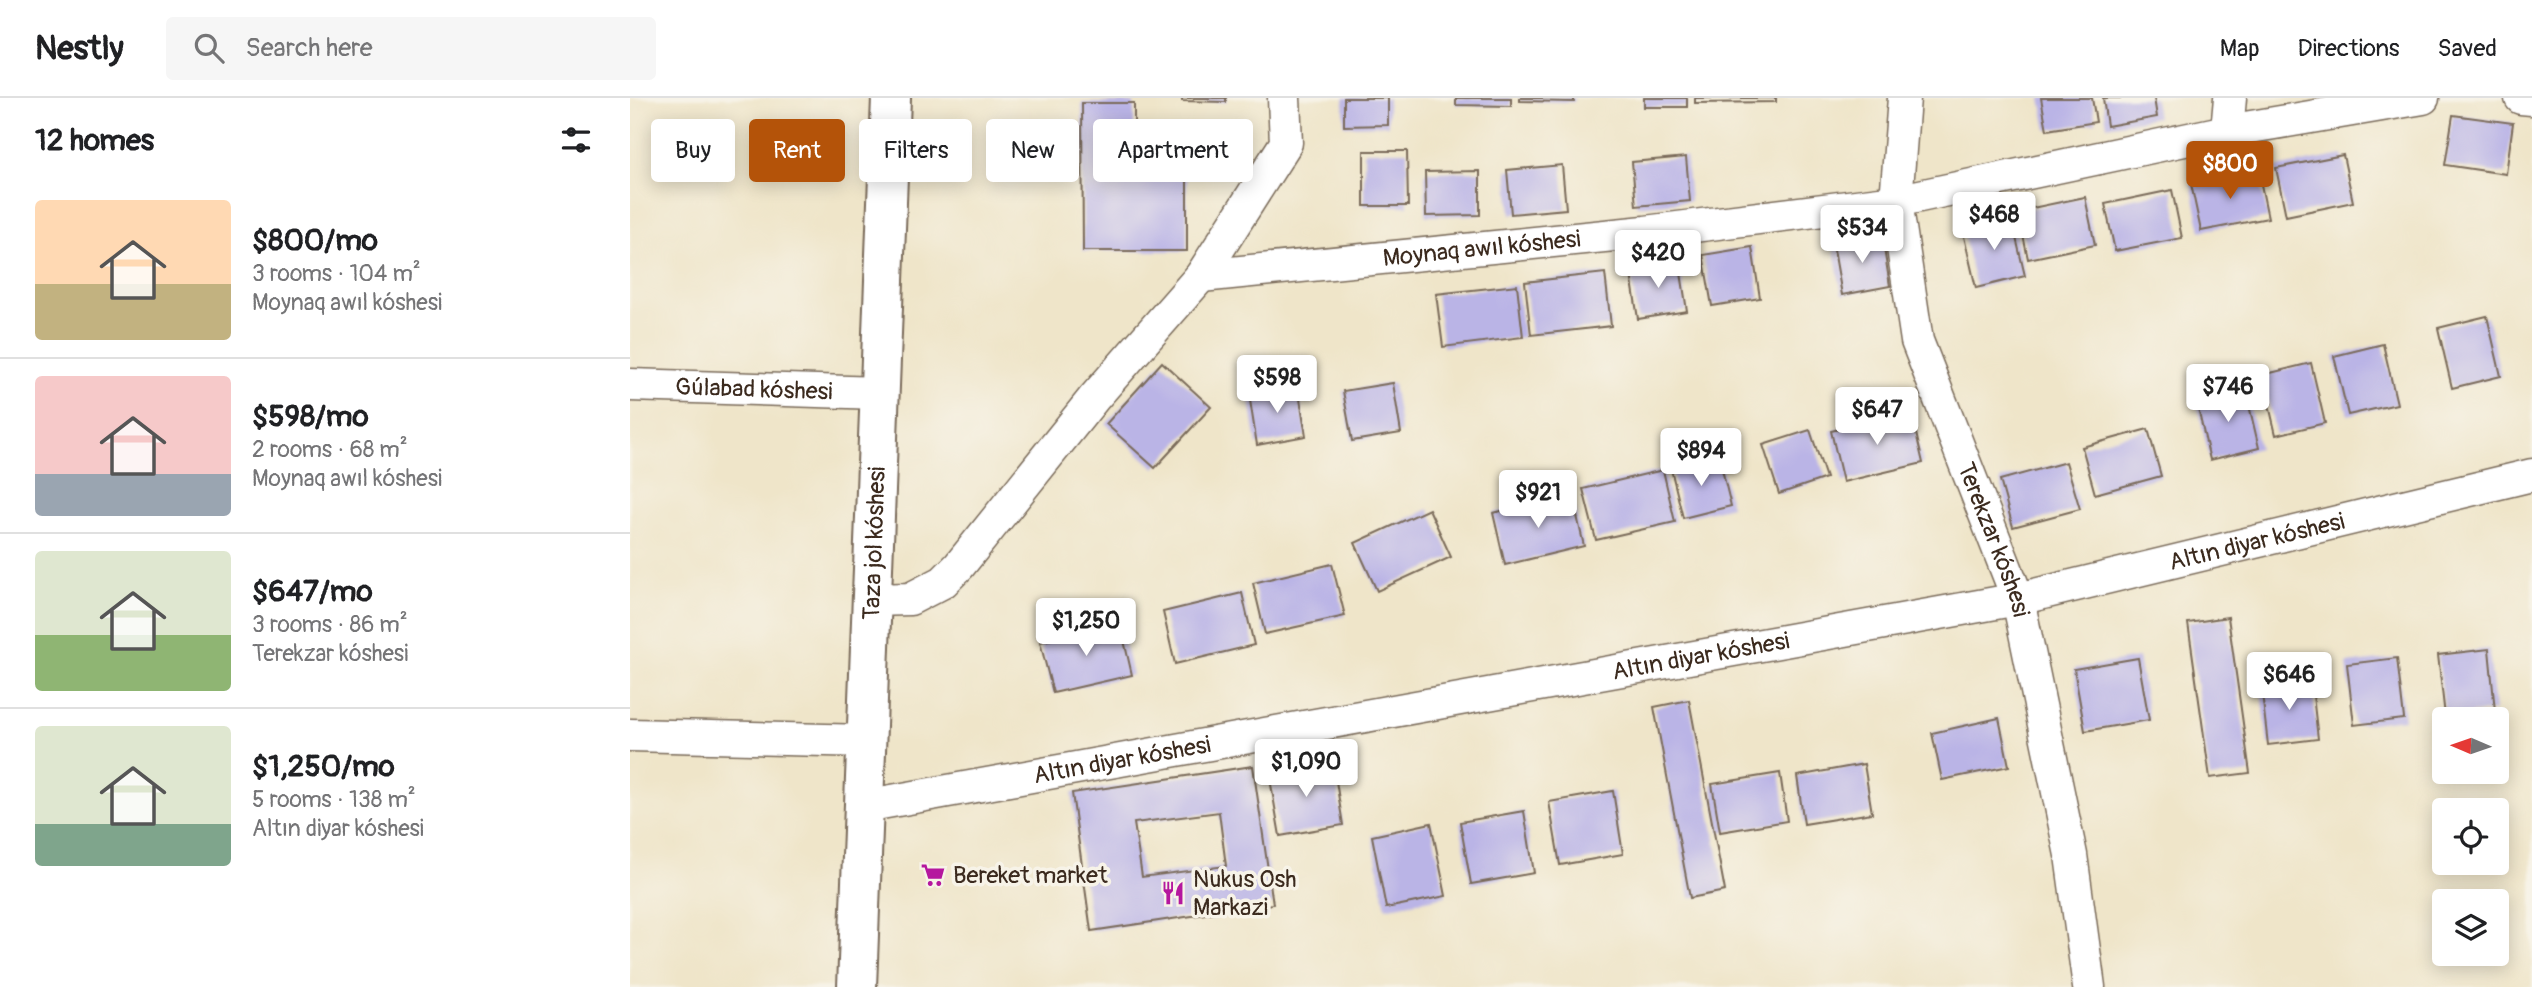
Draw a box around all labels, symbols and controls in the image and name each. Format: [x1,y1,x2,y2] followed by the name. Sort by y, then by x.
[166,17,656,80] search box
[35,28,124,69] text: Nestly
[190,29,228,67] icon: search
[246,32,373,64] text: Search here
[2220,34,2260,63] text: Map
[2298,34,2399,63] text: Directions
[2437,34,2497,63] text: Saved
[651,119,735,182] chip: Buy
[749,119,845,182] chip: Rent
[859,119,972,182] chip: Filters
[986,119,1079,182] chip: New
[1093,119,1253,182] chip: Apartment
[557,121,595,159] icon: filters
[35,122,154,159] text: 12 homes
[2189,141,2271,201] pin: $800
[2202,149,2258,178] text: $800
[1953,192,2035,252] pin: $468
[1969,200,2019,229] text: $468
[1821,206,1903,265] pin: $534
[1836,213,1888,242] text: $534
[252,222,378,259] text: $800/mo
[1382,224,1582,273] street label: Moynaq awıl kóshesi
[91,228,175,312] icon: home
[1617,230,1699,290] pin: $420
[1631,238,1685,267] text: $420
[252,259,421,288] text: 3 rooms · 104 m²
[252,288,442,317] text: Moynaq awıl kóshesi
[1236,356,1318,415] pin: $598
[1253,363,1301,392] text: $598
[2187,364,2269,424] pin: $746
[675,372,833,406] street label: Gúlabad kóshesi
[2202,372,2254,401] text: $746
[1836,388,1918,447] pin: $647
[1851,395,1903,424] text: $647
[252,398,369,435] text: $598/mo
[91,404,175,488] icon: home
[1660,428,1742,488] pin: $894
[252,435,408,464] text: 2 rooms · 68 m²
[1676,436,1726,465] text: $894
[1951,458,2035,619] street label: Terekzar kóshesi
[252,464,442,493] text: Moynaq awıl kóshesi
[857,466,892,621] street label: Taza jol kóshesi
[1497,470,1579,530] pin: $921
[1515,478,1561,507] text: $921
[2166,507,2348,577] street label: Altın diyar kóshesi
[252,573,373,610] text: $647/mo
[91,579,175,663] icon: home
[1029,598,1143,658] pin: $1,250
[1052,606,1120,635] text: $1,250
[252,610,408,639] text: 3 rooms · 86 m²
[1610,626,1792,687] street label: Altın diyar kóshesi
[252,639,408,668] text: Terekzar kóshesi
[2248,652,2330,712] pin: $646
[2263,660,2315,689] text: $646
[2432,707,2510,784] north arrow
[2432,707,2509,966] map controls
[1031,730,1213,790] street label: Altın diyar kóshesi
[1249,740,1363,799] pin: $1,090
[1271,747,1341,776] text: $1,090
[252,748,395,785] text: $1,250/mo
[91,754,175,838] icon: home
[252,785,416,814] text: 5 rooms · 138 m²
[2432,798,2509,875] button: locate
[252,814,424,843] text: Altın diyar kóshesi
[919,861,947,889] supermarket icon: Bereket market
[953,861,1108,890] place label: Bereket market
[1193,865,1297,922] place label: Nukus Osh Markazi
[1159,879,1187,907] restaurant icon: Nukus Osh Markazi
[2432,889,2509,966] button: layers

